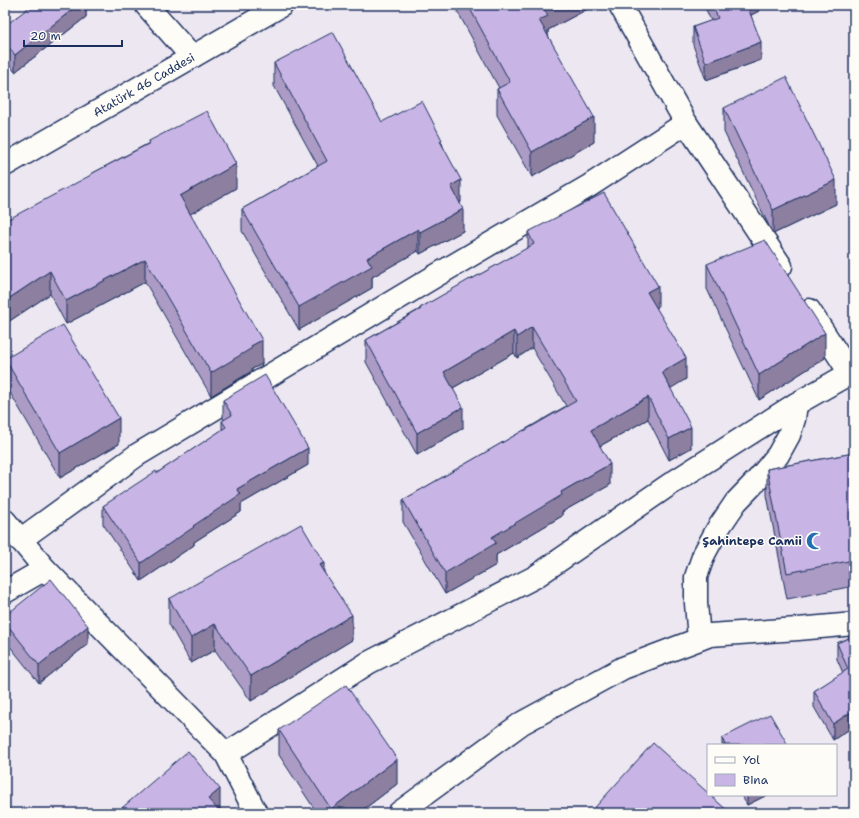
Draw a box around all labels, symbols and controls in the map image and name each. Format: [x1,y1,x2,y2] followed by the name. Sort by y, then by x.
[24,22,122,48] scale bar
[30,28,61,44] text: 20 m
[90,49,198,121] street label: Atatürk 46 Caddesi
[805,531,825,551] mosque icon: Şahintepe Camii
[702,533,802,549] place label: Şahintepe Camii
[707,744,837,796] legend
[743,752,760,768] text: Yol
[743,772,769,788] text: Bina

